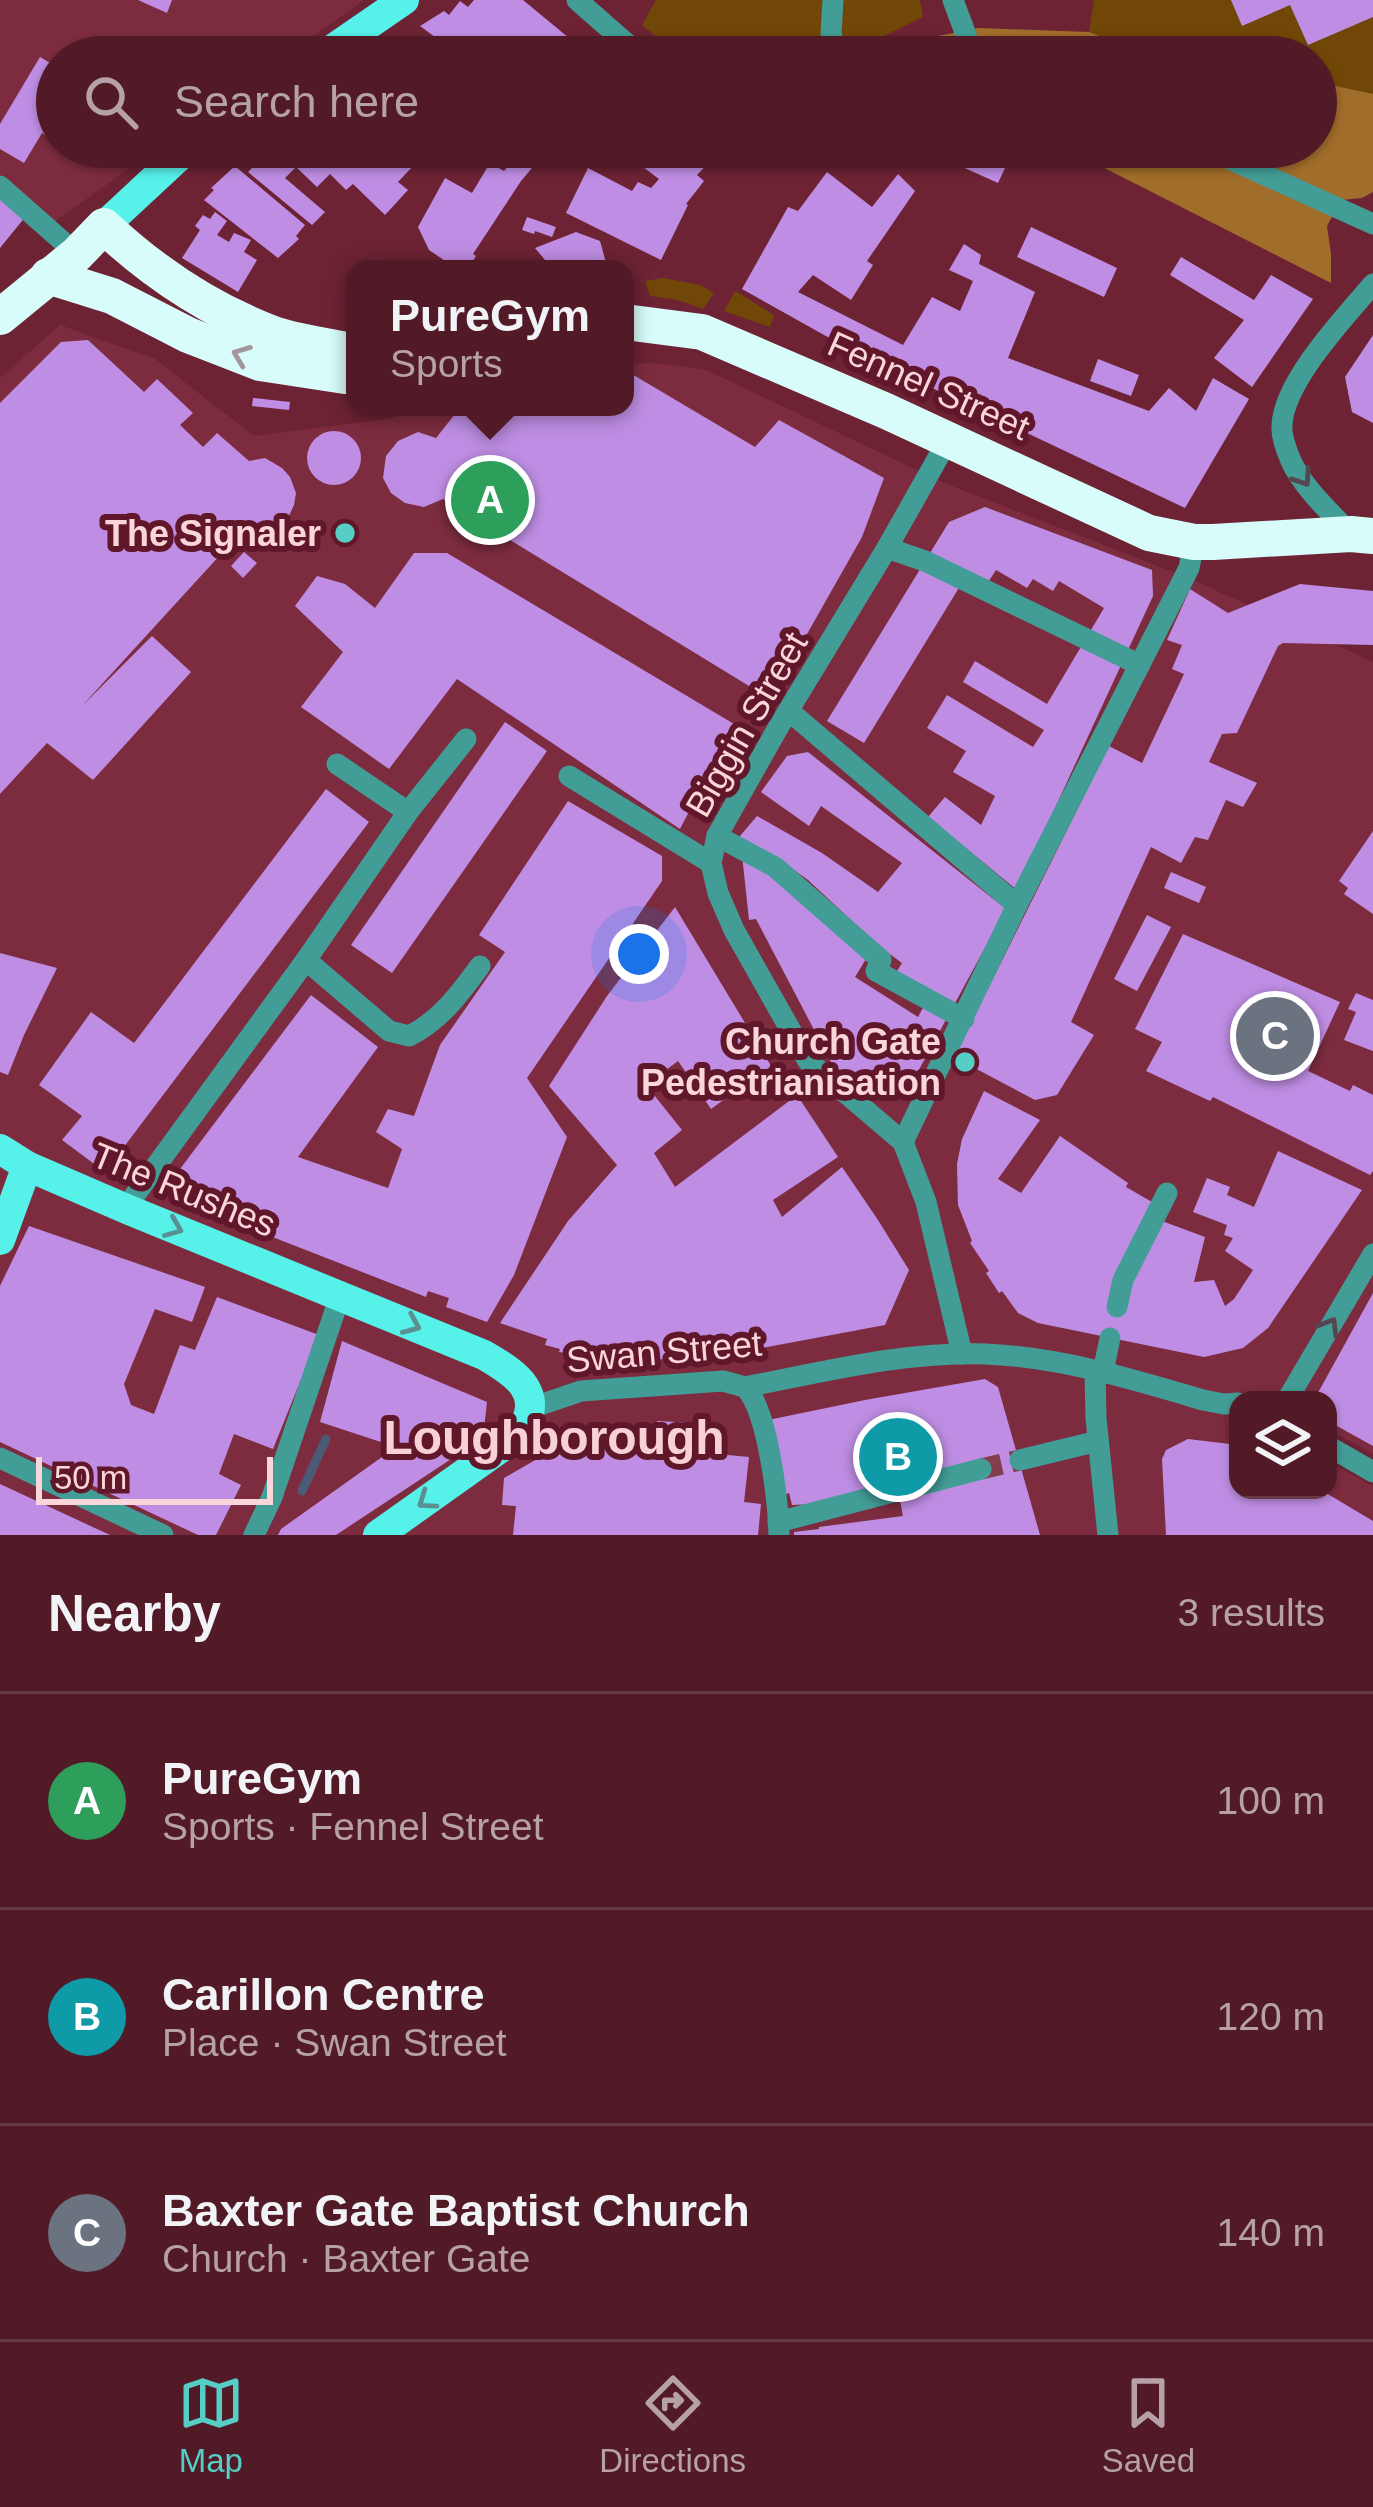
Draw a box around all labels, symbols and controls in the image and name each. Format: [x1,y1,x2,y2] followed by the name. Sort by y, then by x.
[36,36,1337,168] search box
[78,69,144,135] icon: search
[174,76,419,127] text: Search here
[346,260,634,416] popup
[390,290,590,341] text: PureGym
[822,323,1036,448] street label: Fennel Street
[390,342,503,385] text: Sports
[232,345,253,370] one-way arrow
[451,455,529,545] pin: A
[1289,464,1311,486] one-way arrow
[105,513,321,554] place label: The Signaler
[332,520,358,546] marker: The Signaler
[677,625,816,824] street label: Biggin Street
[609,924,669,984] your location
[1236,991,1314,1081] pin: C
[641,1021,941,1103] place label: Church Gate Pedestrianisation
[952,1049,978,1075] marker: Church Gate Pedestrianisation
[86,1134,281,1245] street label: The Rushes
[162,1214,183,1238] one-way arrow
[400,1311,421,1335] one-way arrow
[1315,1317,1338,1338] one-way arrow
[565,1323,764,1380] street label: Swan Street
[1229,1391,1337,1499] map controls
[1229,1391,1337,1499] button: layers
[383,1411,725,1464] district label: Loughborough
[859,1412,937,1502] pin: B
[36,1451,273,1504] scale bar
[54,1459,127,1496] text: 50 m
[418,1487,440,1509] one-way arrow
[48,1585,221,1642] text: Nearby
[1178,1591,1325,1634] text: 3 results
[162,1753,362,1804] text: PureGym
[73,1779,101,1822] text: A
[1217,1779,1325,1822] text: 100 m
[162,1805,544,1848] text: Sports · Fennel Street
[162,1969,485,2020] text: Carillon Centre
[73,1995,101,2038] text: B
[1217,1995,1325,2038] text: 120 m
[162,2021,507,2064] text: Place · Swan Street
[162,2185,750,2236] text: Baxter Gate Baptist Church
[73,2211,101,2254] text: C
[1217,2211,1325,2254] text: 140 m
[162,2237,530,2280] text: Church · Baxter Gate
[178,2370,244,2480] tab: Map
[599,2370,746,2480] tab: Directions
[1102,2370,1195,2480] tab: Saved

